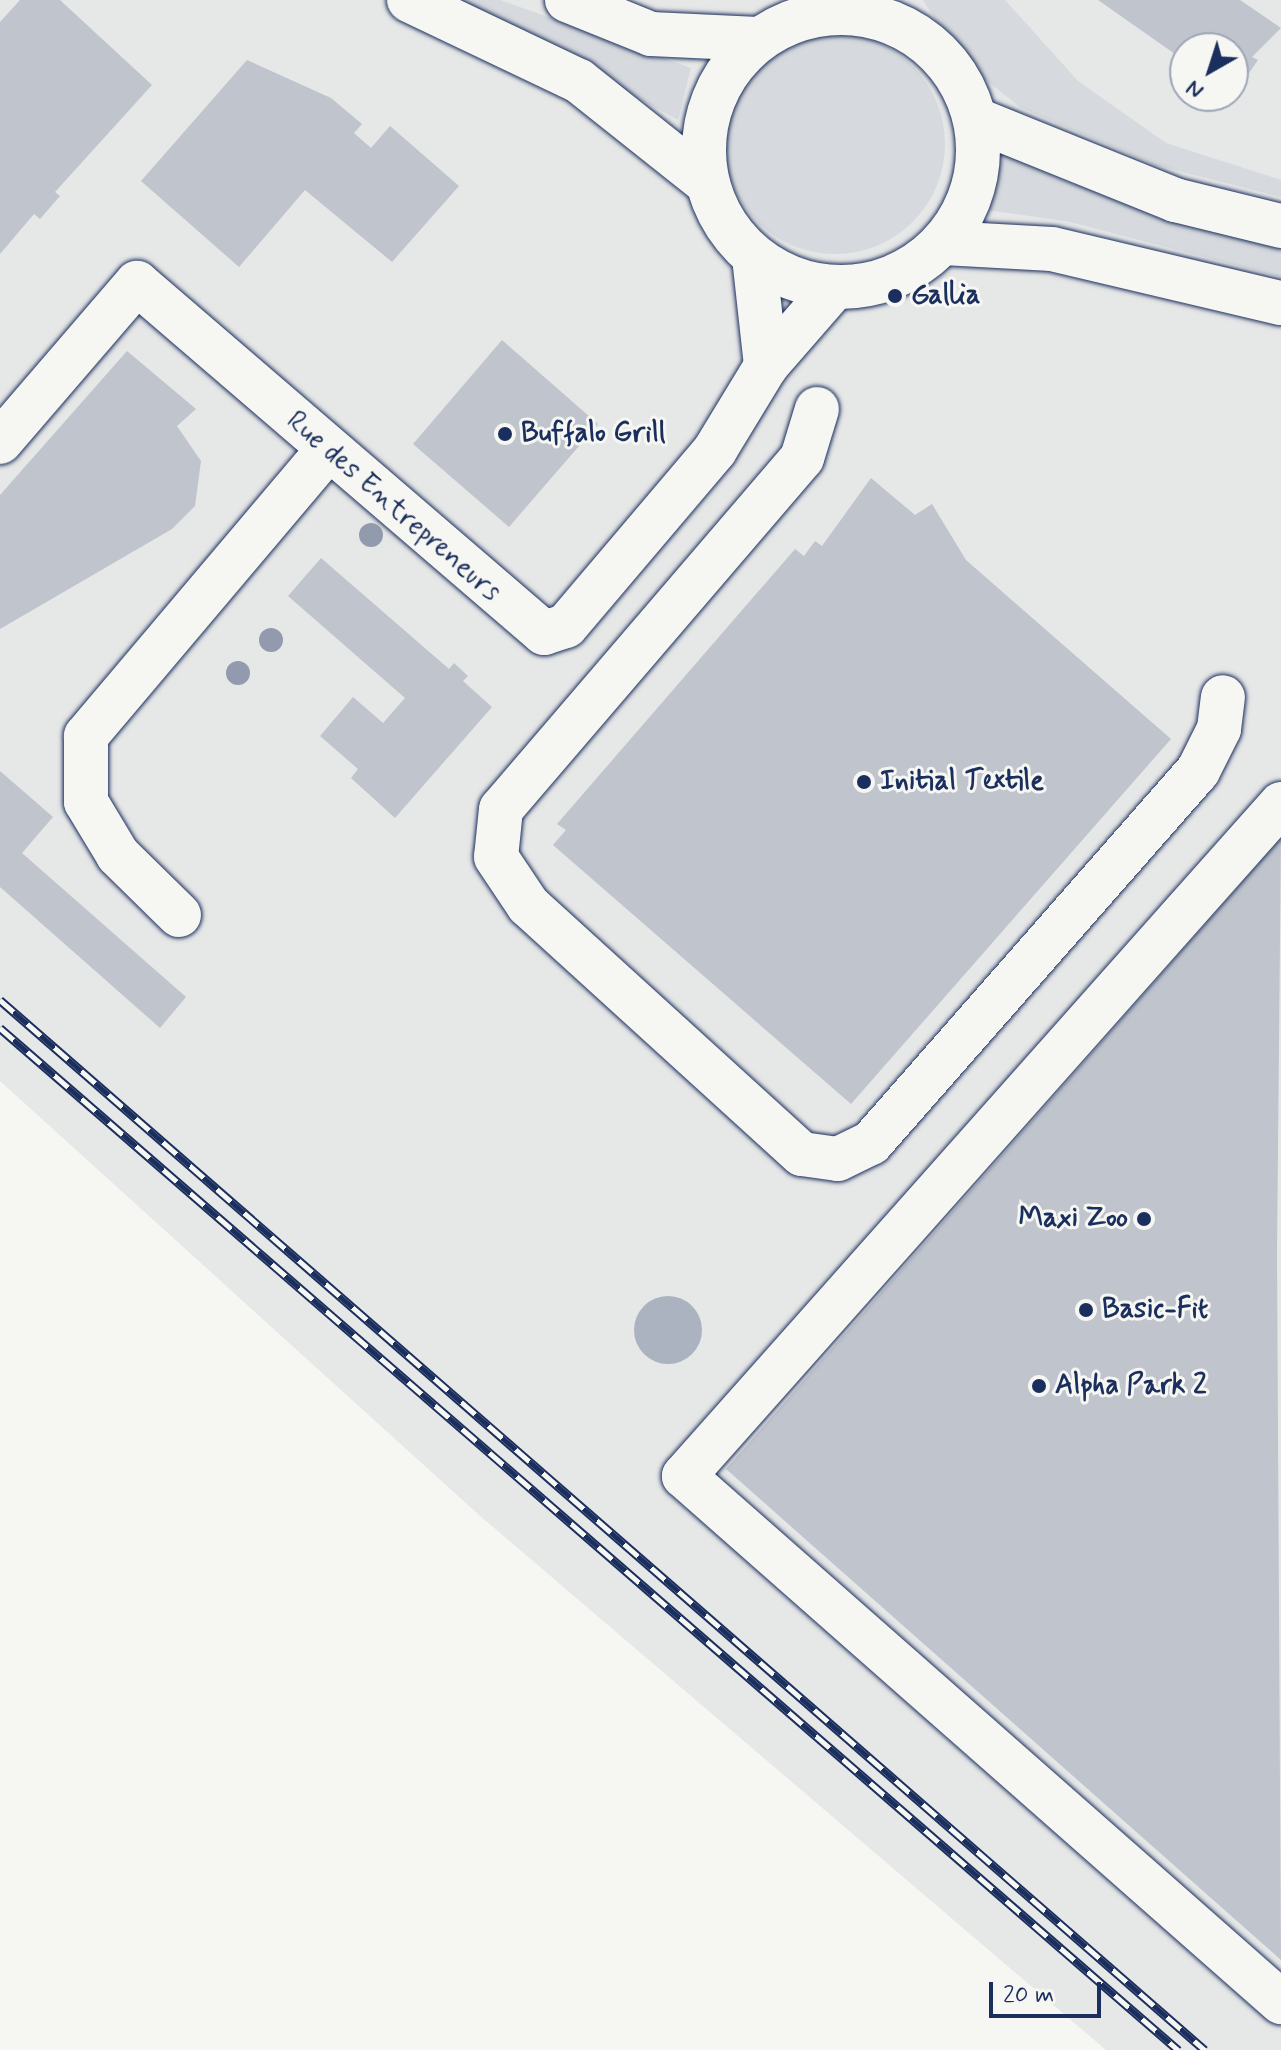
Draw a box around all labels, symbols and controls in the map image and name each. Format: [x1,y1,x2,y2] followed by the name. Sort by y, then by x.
[1169,32,1249,112] north arrow
[1181,74,1210,105] text: N
[911,279,980,313] place label: Gallia
[886,287,904,305] marker: Gallia
[281,407,505,607] street label: Rue des Entrepreneurs
[521,417,662,451] place label: Buffalo Grill
[496,425,514,443] marker: Buffalo Grill
[880,765,1041,799] place label: Initial Textile
[855,773,873,791] marker: Initial Textile
[1017,1202,1128,1236] place label: Maxi Zoo
[1135,1210,1153,1228] marker: Maxi Zoo
[1102,1293,1208,1327] place label: Basic-Fit
[1077,1301,1095,1319] marker: Basic-Fit
[1055,1369,1203,1403] place label: Alpha Park 2
[1030,1377,1048,1395] marker: Alpha Park 2
[993,1966,1105,2016] scale bar
[1003,1980,1054,2011] text: 20 m

